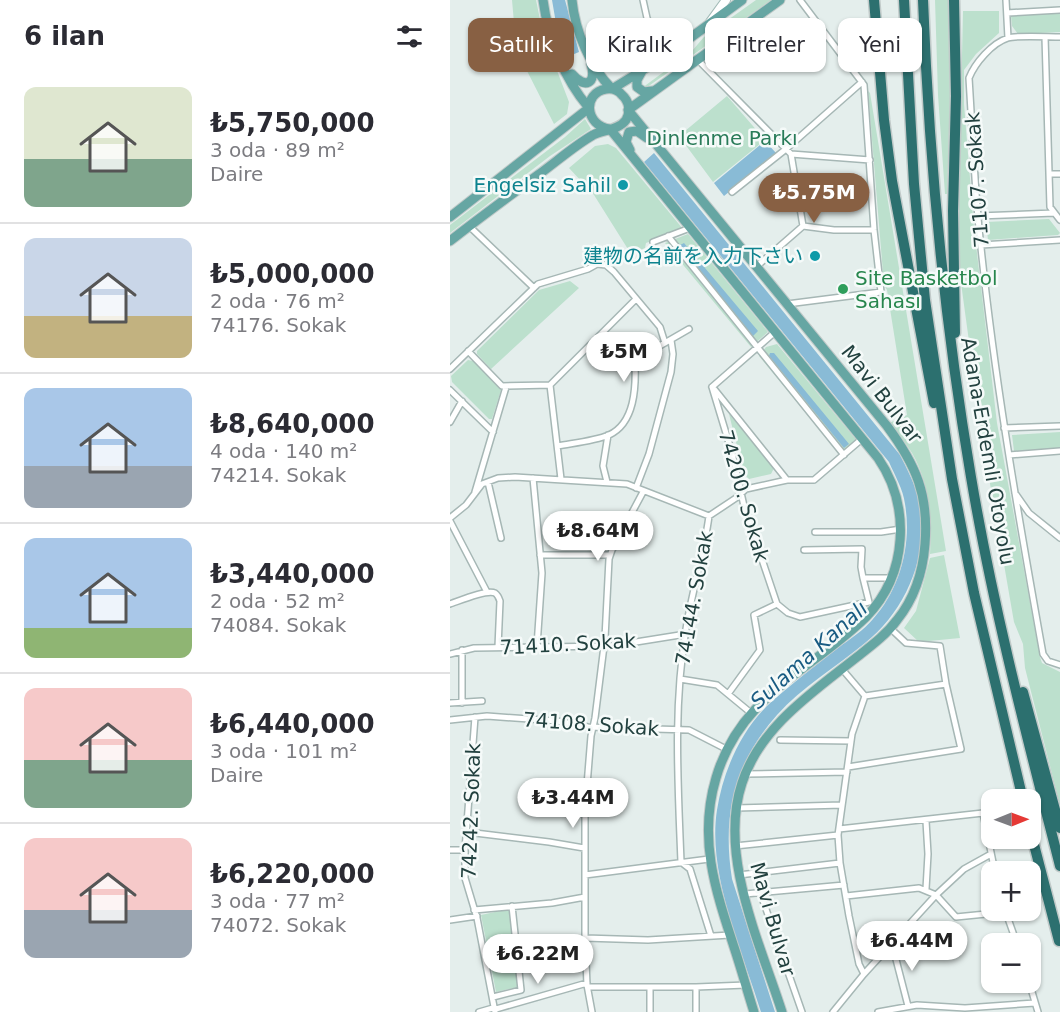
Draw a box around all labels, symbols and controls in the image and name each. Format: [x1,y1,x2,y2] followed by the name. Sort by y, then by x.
[468,18,574,72] chip: Satılık
[586,18,693,72] chip: Kiralık
[705,18,826,72] chip: Filtreler
[838,18,922,72] chip: Yeni
[393,20,426,53] icon: filters
[24,21,105,51] text: 6 ilan
[210,108,374,138] text: ₺5,750,000
[72,111,144,183] icon: home
[960,111,994,249] street label: 71107. Sokak
[646,126,798,150] park label: Dinlenme Parkı
[210,138,345,162] text: 3 oda · 89 m²
[210,162,263,186] text: Daire
[474,173,611,197] place label: Engelsiz Sahil
[765,173,863,224] pin: ₺5.75M
[616,178,630,192] marker: Engelsiz Sahil
[772,180,856,204] text: ₺5.75M
[583,244,803,268] place label: 建物の名前を入力下さい
[808,249,822,263] marker: 建物の名前を入力下さい
[210,259,374,289] text: ₺5,000,000
[72,262,144,334] icon: home
[855,266,998,313] place label: Site Basketbol Sahası
[836,282,850,296] marker: Site Basketbol Sahası
[210,289,345,313] text: 2 oda · 76 m²
[210,313,346,337] text: 74176. Sokak
[595,332,653,383] pin: ₺5M
[956,335,1020,567] street label: Adana-Erdemli Otoyolu
[600,339,648,363] text: ₺5M
[836,340,928,448] street label: Mavi Bulvar
[210,409,374,439] text: ₺8,640,000
[72,412,144,484] icon: home
[714,427,774,565] street label: 74200. Sokak
[210,439,357,463] text: 4 oda · 140 m²
[210,463,346,487] text: 74214. Sokak
[549,511,647,562] pin: ₺8.64M
[556,518,640,542] text: ₺8.64M
[670,528,718,667] street label: 74144. Sokak
[210,559,374,589] text: ₺3,440,000
[72,562,144,634] icon: home
[210,589,345,613] text: 2 oda · 52 m²
[746,596,872,714] water label: Sulama Kanalı
[210,613,346,637] text: 74084. Sokak
[499,628,637,660] street label: 71410. Sokak
[522,707,660,741] street label: 74108. Sokak
[210,709,374,739] text: ₺6,440,000
[72,712,144,784] icon: home
[210,739,357,763] text: 3 oda · 101 m²
[457,742,485,880] street label: 74242. Sokak
[210,763,263,787] text: Daire
[524,778,622,829] pin: ₺3.44M
[531,785,615,809] text: ₺3.44M
[981,789,1041,849] north arrow
[981,789,1041,993] map controls
[210,859,374,889] text: ₺6,220,000
[745,859,801,980] street label: Mavi Bulvar
[981,861,1041,921] button: +
[72,862,144,934] icon: home
[210,889,345,913] text: 3 oda · 77 m²
[210,913,346,937] text: 74072. Sokak
[863,921,961,972] pin: ₺6.44M
[870,928,954,952] text: ₺6.44M
[981,933,1041,993] button: −
[489,934,587,985] pin: ₺6.22M
[496,941,580,965] text: ₺6.22M

